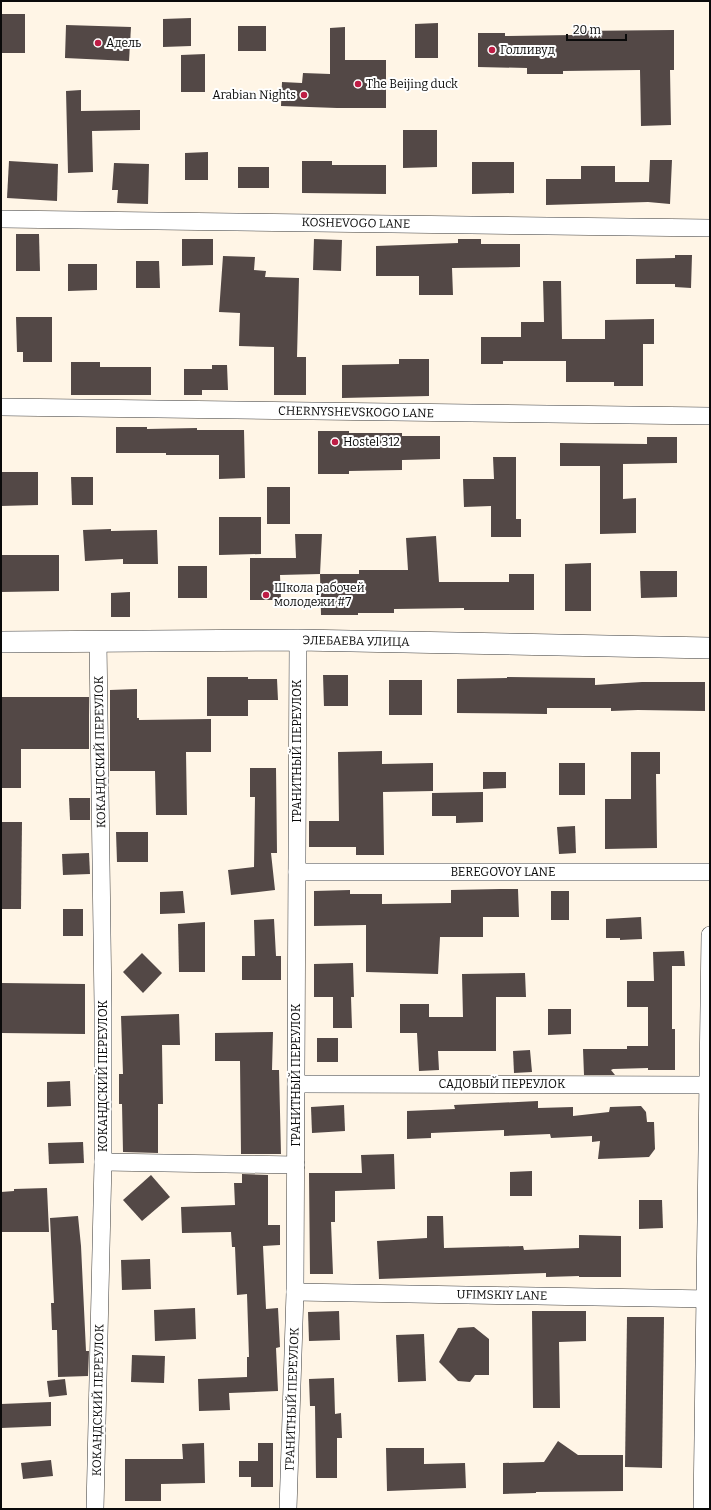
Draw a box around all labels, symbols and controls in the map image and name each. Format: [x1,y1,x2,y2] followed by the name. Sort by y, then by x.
[567,16,626,42] scale bar
[573,23,602,37] text: 20 m
[106,36,141,50] place label: Адель
[93,38,103,48] marker: Адель
[500,43,555,57] place label: Голливуд
[487,45,497,55] marker: Голливуд
[366,77,458,91] place label: The Beijing duck
[353,79,363,89] marker: The Beijing duck
[212,88,296,102] place label: Arabian Nights
[299,90,309,100] marker: Arabian Nights
[302,215,410,231] street label: KOSHEVOGO LANE
[278,404,434,420] street label: CHERNYSHEVSKOGO LANE
[343,435,400,449] place label: Hostel 312
[330,437,340,447] marker: Hostel 312
[274,581,365,609] place label: Школа рабочей молодежи #7
[261,590,271,600] marker: Школа рабочей молодежи #7
[302,633,410,649] street label: ЭЛЕБАЕВА УЛИЦА
[91,675,108,828] street label: КОКАНДСКИЙ ПЕРЕУЛОК
[289,679,304,823] street label: ГРАНИТНЫЙ ПЕРЕУЛОК
[450,865,556,879] street label: BEREGOVOY LANE
[95,999,110,1152] street label: КОКАНДСКИЙ ПЕРЕУЛОК
[288,1003,303,1147] street label: ГРАНИТНЫЙ ПЕРЕУЛОК
[438,1076,566,1091] street label: САДОВЫЙ ПЕРЕУЛОК
[456,1287,548,1303] street label: UFIMSKIY LANE
[89,1323,106,1476] street label: КОКАНДСКИЙ ПЕРЕУЛОК
[282,1327,302,1471] street label: ГРАНИТНЫЙ ПЕРЕУЛОК

